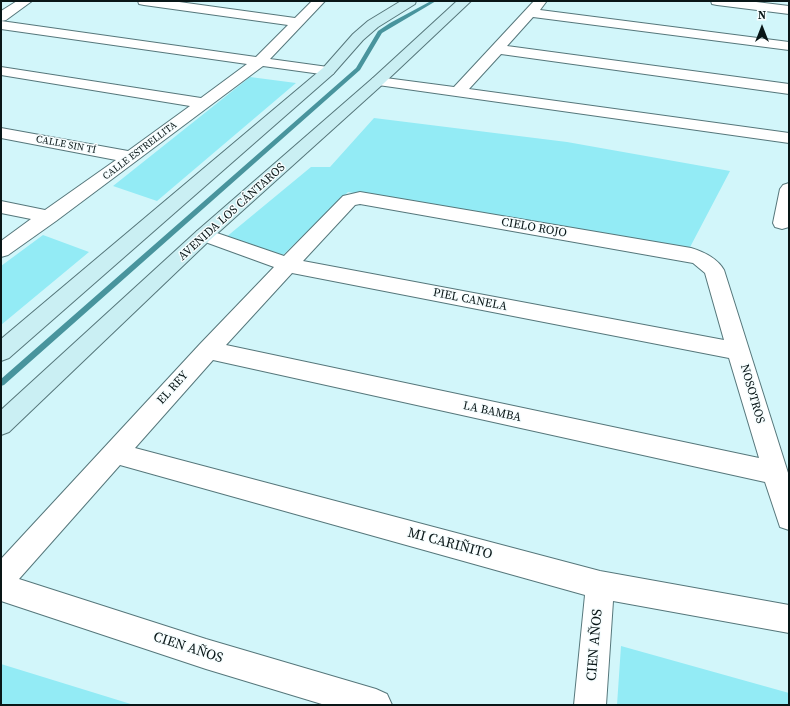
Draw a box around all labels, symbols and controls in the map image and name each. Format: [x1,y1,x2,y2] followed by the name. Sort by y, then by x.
[742,8,782,48] north arrow
[758,8,766,23] text: N
[101,119,179,183] street label: CALLE ESTRELLITA
[35,133,97,157] street label: CALLE SIN TÍ
[176,160,288,264] street label: AVENIDA LOS CÁNTAROS
[500,215,568,241] street label: CIELO ROJO
[432,286,508,314] street label: PIEL CANELA
[737,363,767,425] street label: NOSOTROS
[154,368,192,408] street label: EL REY
[462,399,522,425] street label: LA BAMBA
[406,525,494,563] street label: MI CARIÑITO
[583,608,607,682] street label: CIEN AÑOS
[151,629,225,667] street label: CIEN AÑOS

